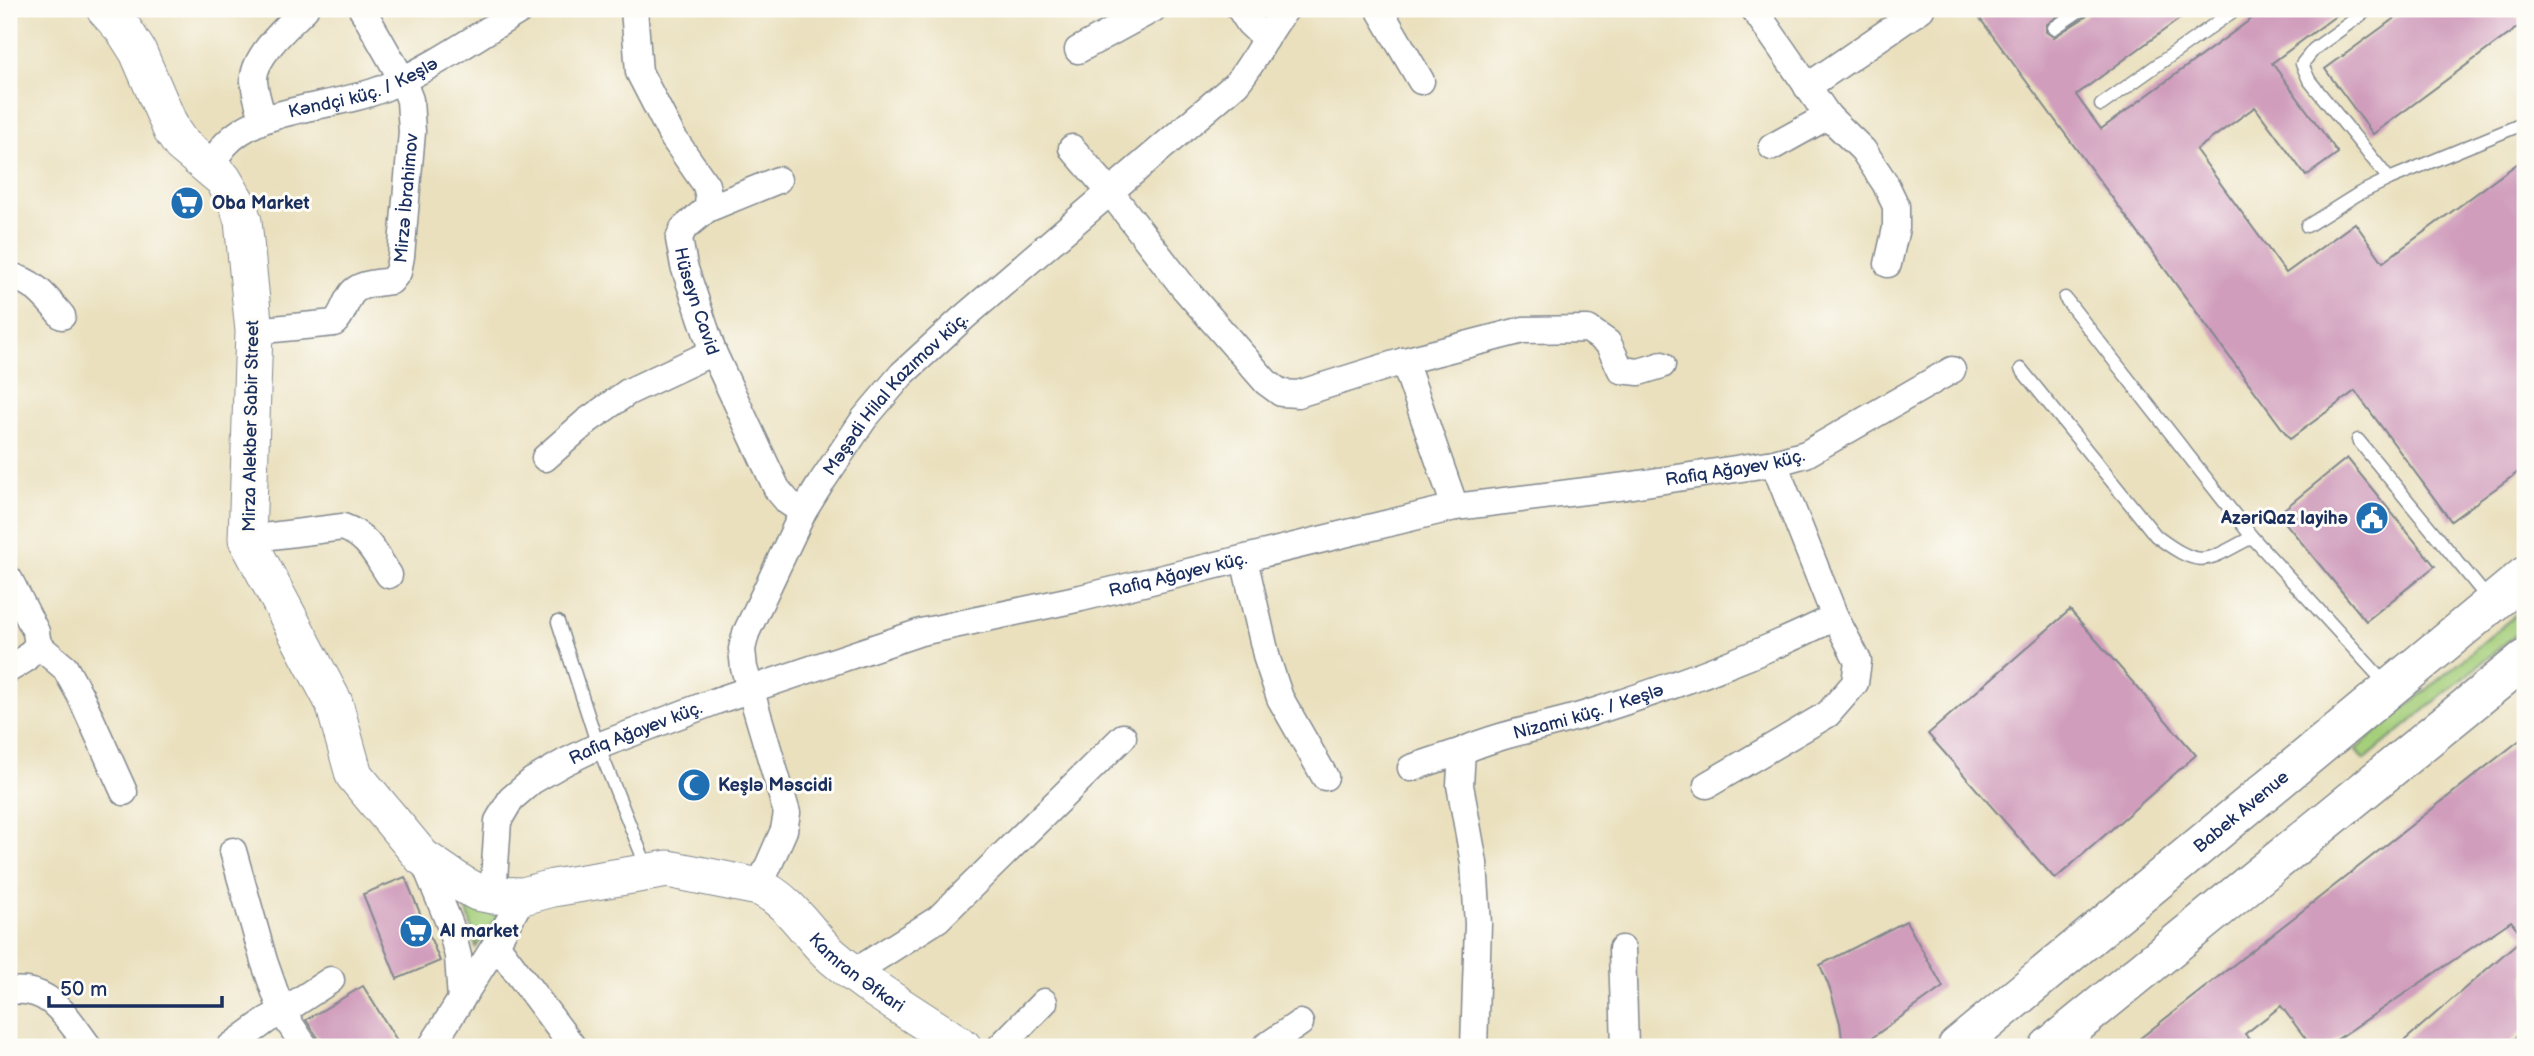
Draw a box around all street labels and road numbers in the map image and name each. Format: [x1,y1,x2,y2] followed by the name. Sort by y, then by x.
[286,53,442,122] street label: Kəndçi küç. / Keşlə
[390,132,422,264] street label: Mirzə İbrahimov
[670,246,724,358] street label: Hüseyn Cavid
[819,308,972,479] street label: Məşədi Hilal Kazımov küç.
[239,319,263,532] street label: Mirza Alekber Sabir Street
[1664,444,1807,490] street label: Rafiq Ağayev küç.
[1107,547,1249,601] street label: Rafiq Ağayev küç.
[1511,679,1666,743] street label: Nizami küç. / Keşlə
[566,697,705,769] street label: Rafiq Ağayev küç.
[2189,766,2293,857] street label: Babek Avenue
[804,928,909,1017] street label: Kamran Əfkari

